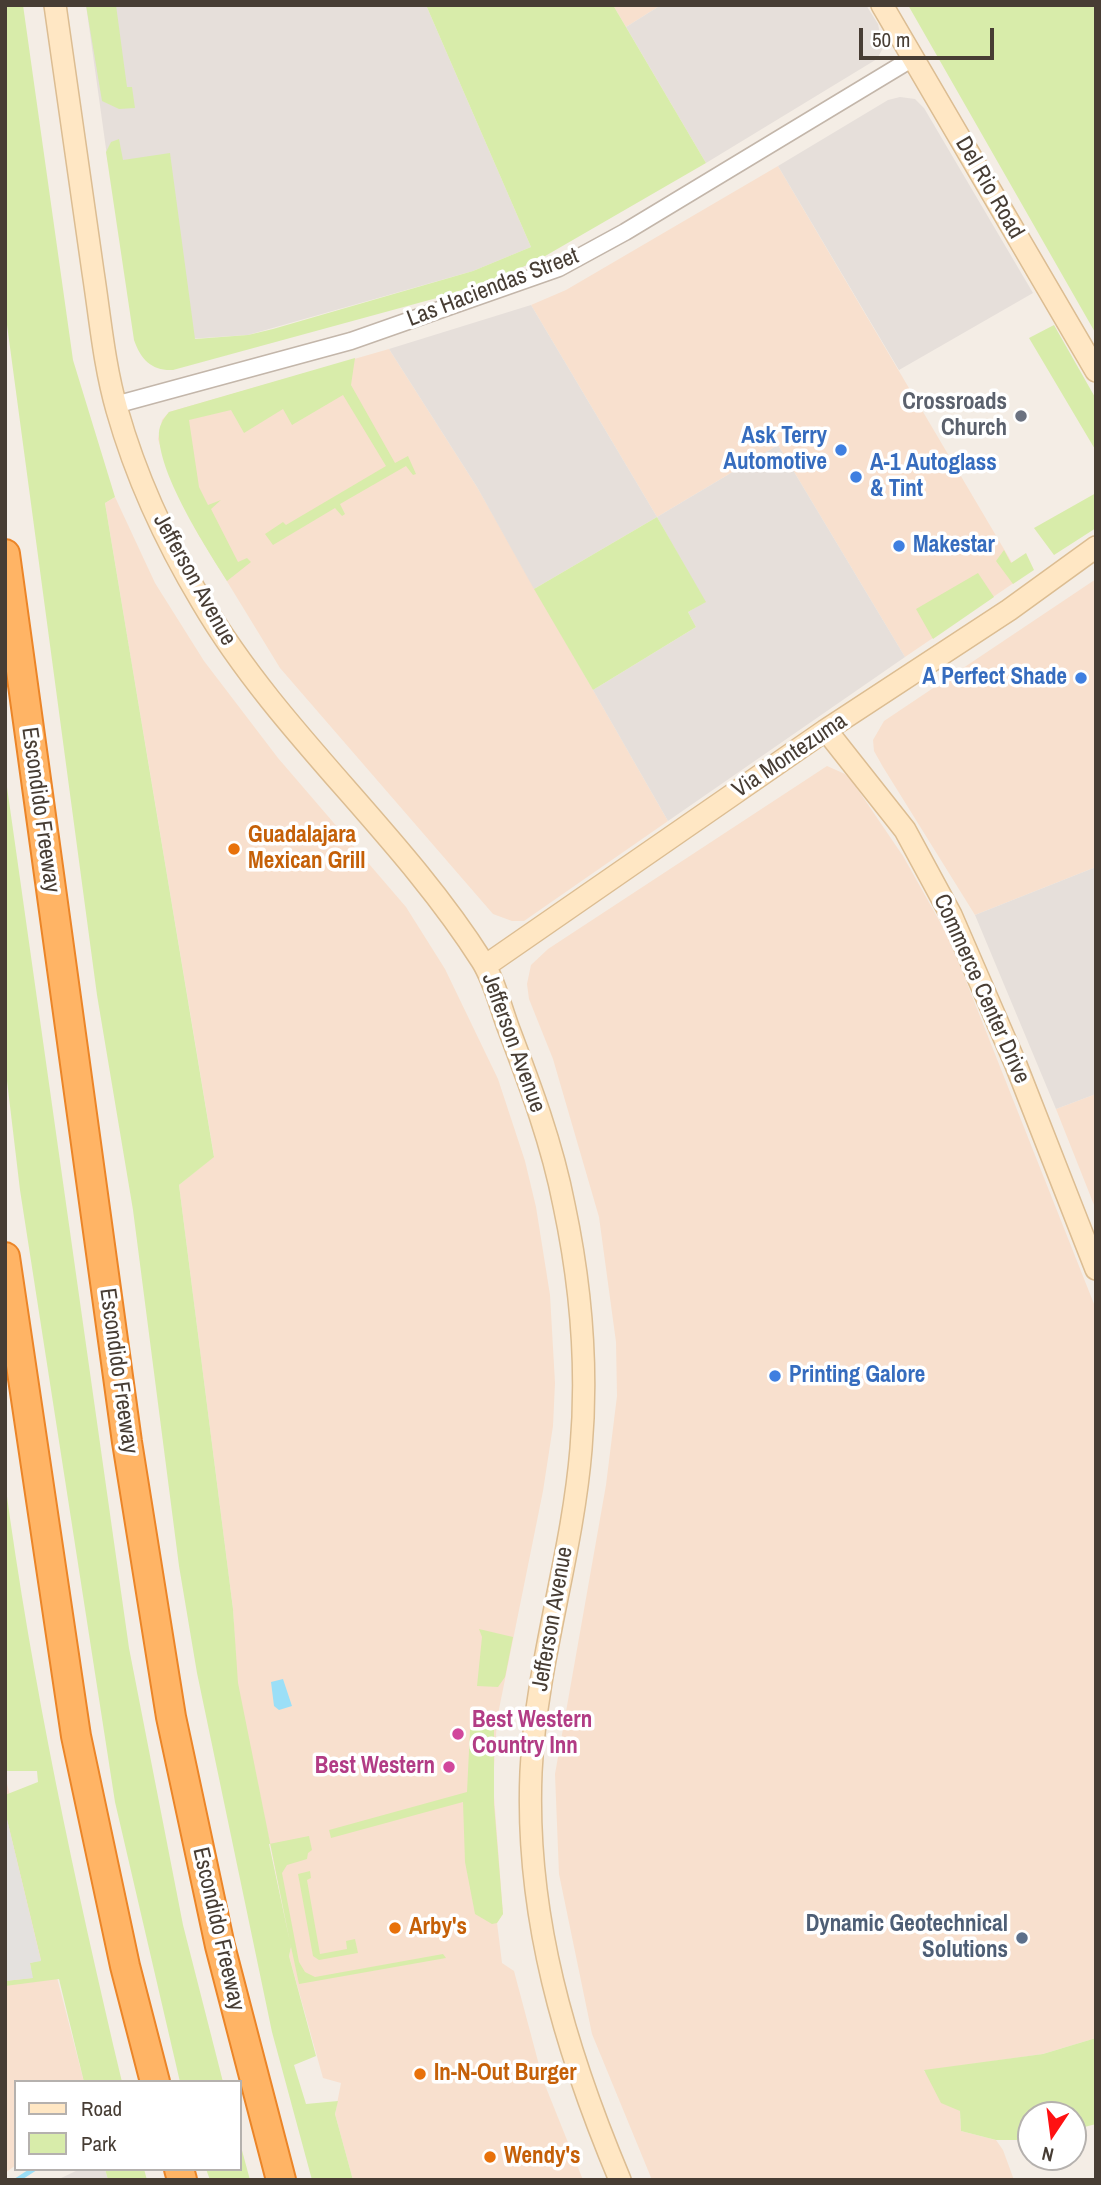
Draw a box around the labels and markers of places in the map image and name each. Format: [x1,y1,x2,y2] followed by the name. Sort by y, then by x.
[902,389,1007,443] place label: Crossroads Church
[1013,408,1029,424] marker: Crossroads Church
[723,423,827,477] place label: Ask Terry Automotive
[833,442,849,458] marker: Ask Terry Automotive
[870,450,997,504] place label: A-1 Autoglass & Tint
[848,469,864,485] marker: A-1 Autoglass & Tint
[913,532,995,560] place label: Makestar
[891,538,907,554] marker: Makestar
[922,664,1067,692] place label: A Perfect Shade
[1073,670,1089,686] marker: A Perfect Shade
[248,822,365,876] place label: Guadalajara Mexican Grill
[226,841,242,857] marker: Guadalajara Mexican Grill
[789,1362,925,1390] place label: Printing Galore
[767,1368,783,1384] marker: Printing Galore
[472,1707,592,1761] place label: Best Western Country Inn
[450,1726,466,1742] marker: Best Western Country Inn
[315,1753,435,1781] place label: Best Western
[441,1759,457,1775] marker: Best Western
[806,1911,1008,1965] place label: Dynamic Geotechnical Solutions
[409,1914,467,1942] place label: Arby's
[387,1920,403,1936] marker: Arby's
[1014,1930,1030,1946] marker: Dynamic Geotechnical Solutions
[434,2060,576,2088] place label: In-N-Out Burger
[412,2066,428,2082] marker: In-N-Out Burger
[504,2143,580,2171] place label: Wendy's
[482,2149,498,2165] marker: Wendy's

